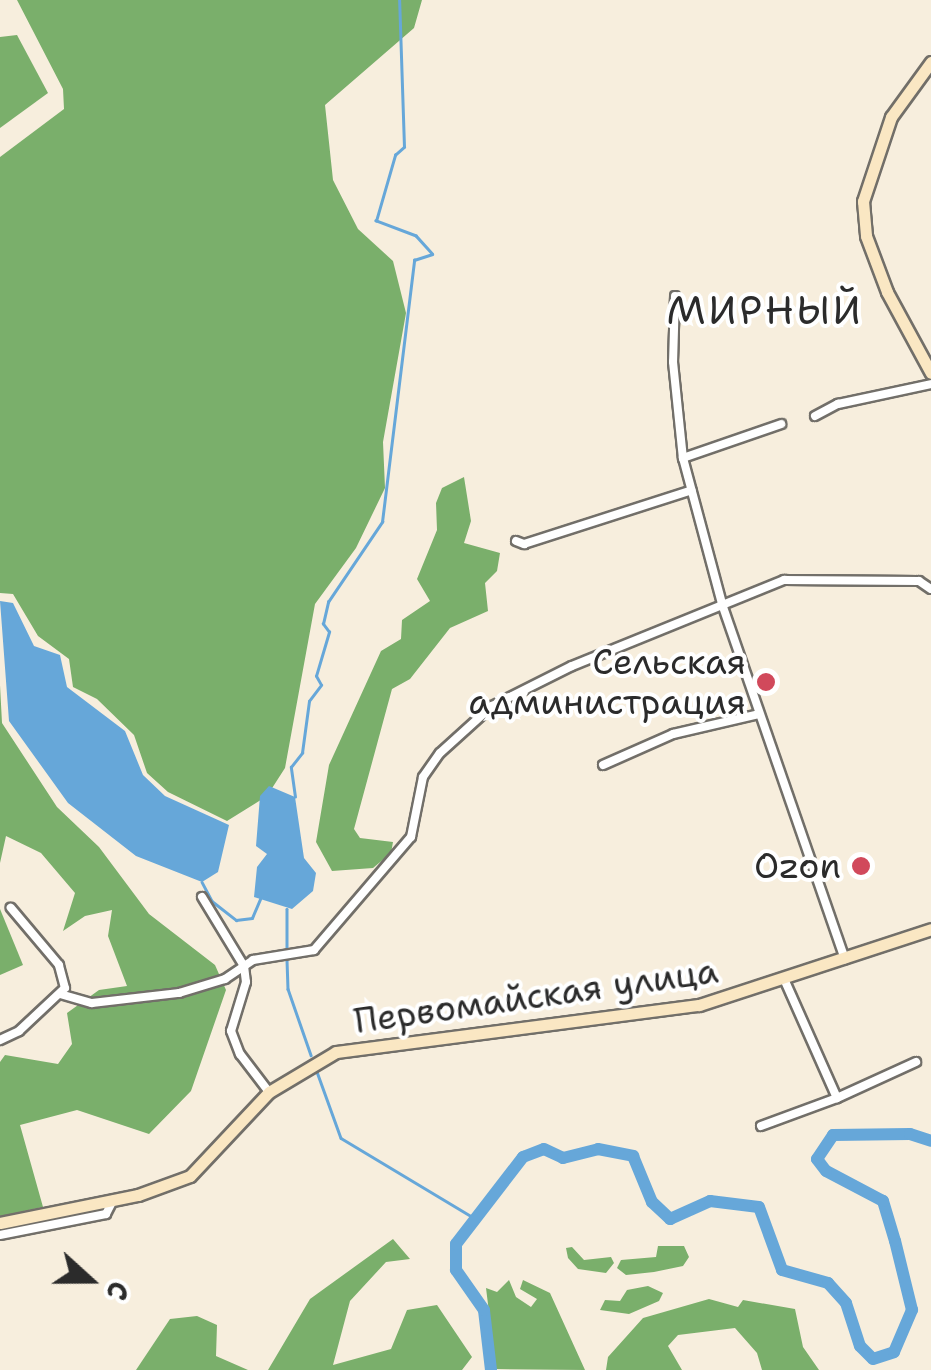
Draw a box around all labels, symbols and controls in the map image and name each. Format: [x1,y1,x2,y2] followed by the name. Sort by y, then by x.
[667,286,863,334] district label: МИРНЫЙ
[468,641,746,723] place label: Сельская администрация
[755,671,777,693] marker: Сельская администрация
[754,845,841,887] place label: Ozon
[850,855,872,877] marker: Ozon
[351,950,721,1042] street label: Первомайская улица
[40,1230,140,1330] north arrow
[97,1276,139,1306] text: С

